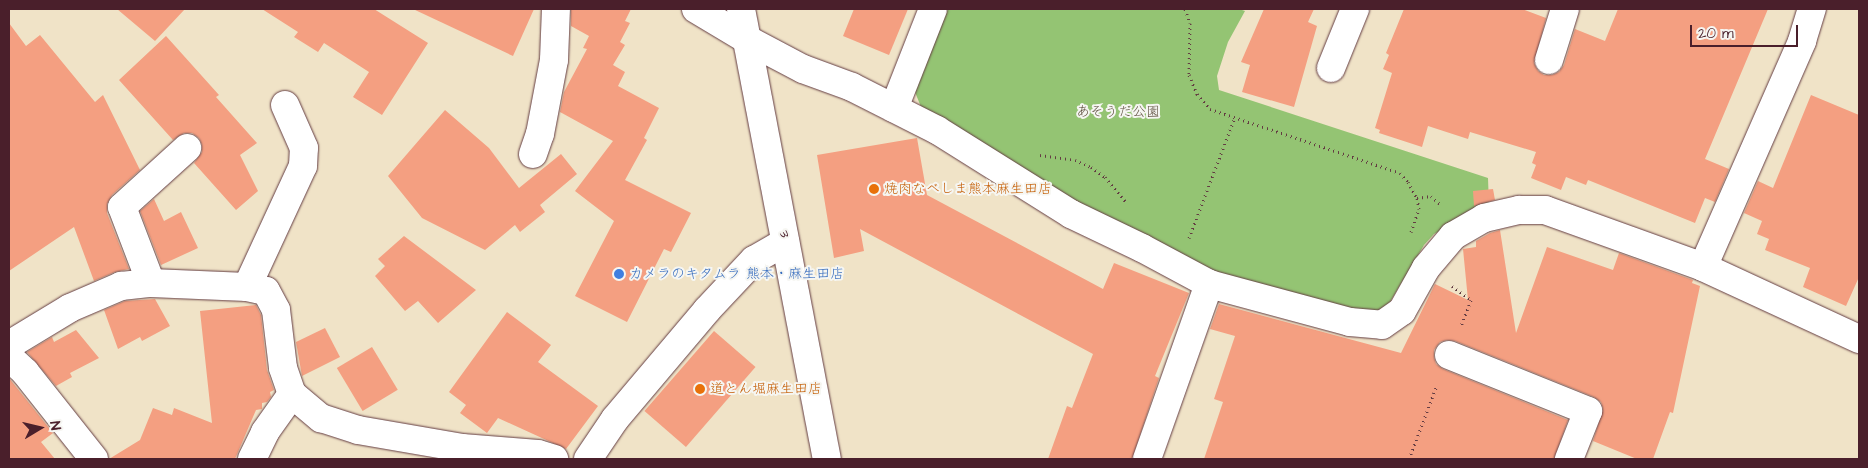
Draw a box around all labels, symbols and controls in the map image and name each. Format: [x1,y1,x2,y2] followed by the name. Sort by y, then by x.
[1693,15,1800,47] scale bar
[1698,23,1734,44] text: 20 m
[1076,104,1160,120] park label: あそうだ公園
[884,181,1052,197] place label: 焼肉なべしま熊本麻生田店
[868,183,880,195] marker: 焼肉なべしま熊本麻生田店
[775,229,793,239] street label: 3
[629,266,845,282] place label: カメラのキタムラ 熊本・麻生田店
[613,268,625,280] marker: カメラのキタムラ 熊本・麻生田店
[710,381,822,397] place label: 道とん堀麻生田店
[694,383,706,395] marker: 道とん堀麻生田店
[15,403,65,453] north arrow
[44,420,65,432] text: N

